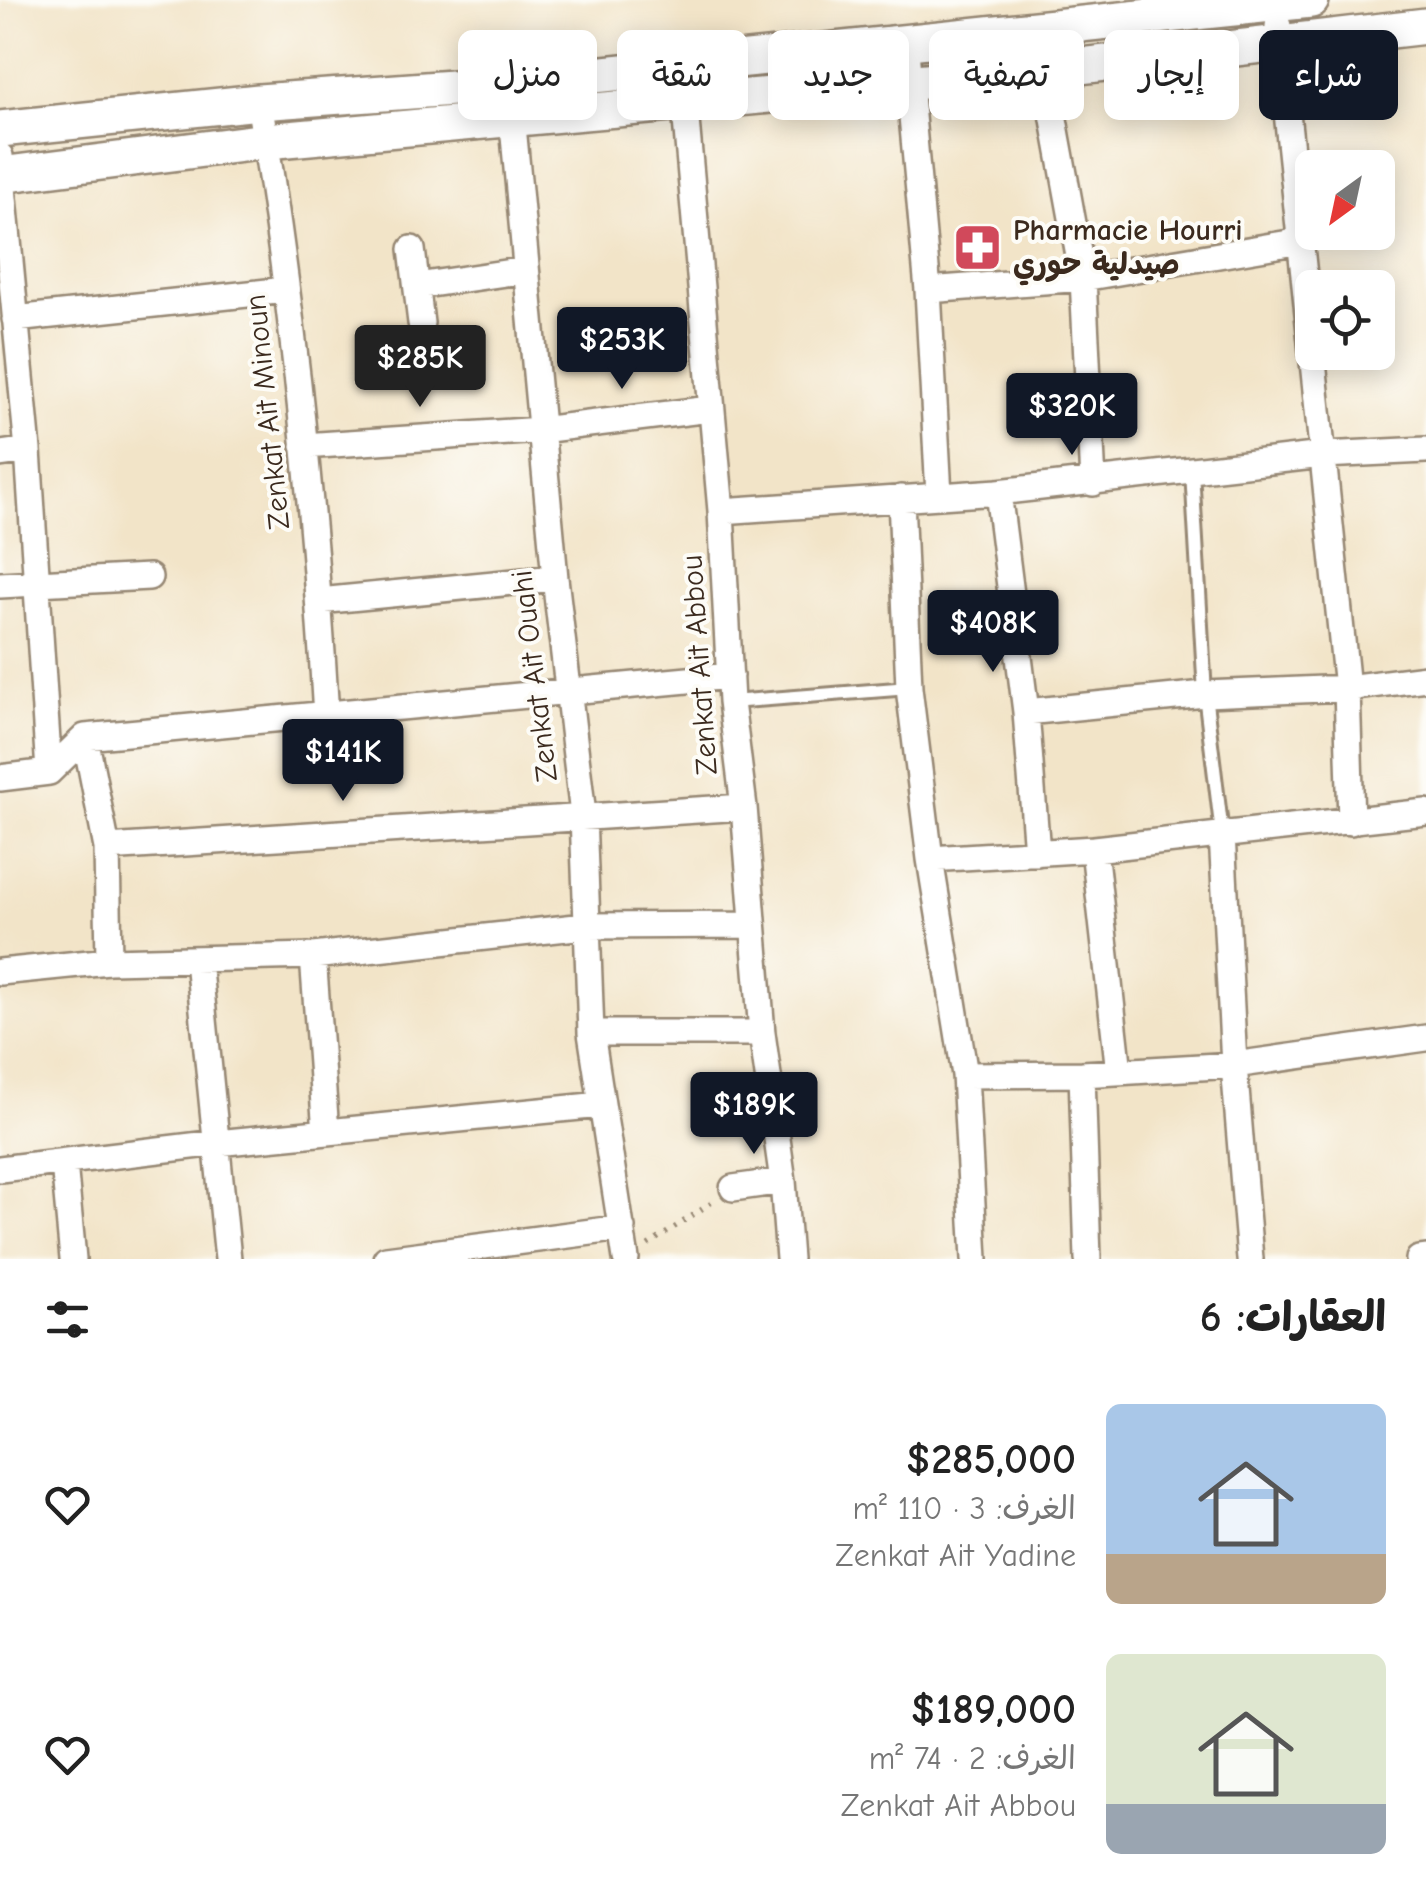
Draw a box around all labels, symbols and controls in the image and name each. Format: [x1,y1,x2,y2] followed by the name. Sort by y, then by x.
[458,30,597,120] chip: منزل
[617,30,748,120] chip: شقة
[768,30,909,120] chip: جديد
[929,30,1084,120] chip: تصفية
[1104,30,1239,120] chip: إيجار
[1259,30,1398,120] chip: شراء
[1295,150,1395,250] north arrow
[1295,150,1395,370] map controls
[1013,213,1243,286] place label: Pharmacie Hourri صيدلية حوري
[952,221,1004,273] pharmacy icon: Pharmacie Hourri صيدلية حوري
[1295,270,1395,370] button: locate
[238,293,297,531] street label: Zenkat Ait Minoun
[552,307,692,392] pin: $253K
[579,321,665,358] text: $253K
[350,325,490,410] pin: $285K
[377,339,463,376] text: $285K
[1002,373,1142,458] pin: $320K
[1028,387,1116,424] text: $320K
[674,554,725,776] street label: Zenkat Ait Abbou
[504,568,565,784] street label: Zenkat Ait Ouahi
[923,590,1063,675] pin: $408K
[950,604,1036,641] text: $408K
[273,719,413,804] pin: $141K
[304,733,382,770] text: $141K
[684,1072,824,1157] pin: $189K
[713,1086,795,1123] text: $189K
[40,1292,95,1347] icon: filters
[1200,1293,1386,1342] text: العقارات: 6
[906,1435,1076,1484] text: $285,000
[1186,1444,1306,1564] icon: home
[40,1477,95,1532] icon: heart
[853,1490,1076,1527] text: الغرف: 3 · 110 m²
[835,1537,1076,1574] text: Zenkat Ait Yadine
[911,1685,1076,1734] text: $189,000
[1186,1694,1306,1814] icon: home
[40,1727,95,1782] icon: heart
[869,1740,1076,1777] text: الغرف: 2 · 74 m²
[841,1787,1076,1824] text: Zenkat Ait Abbou

